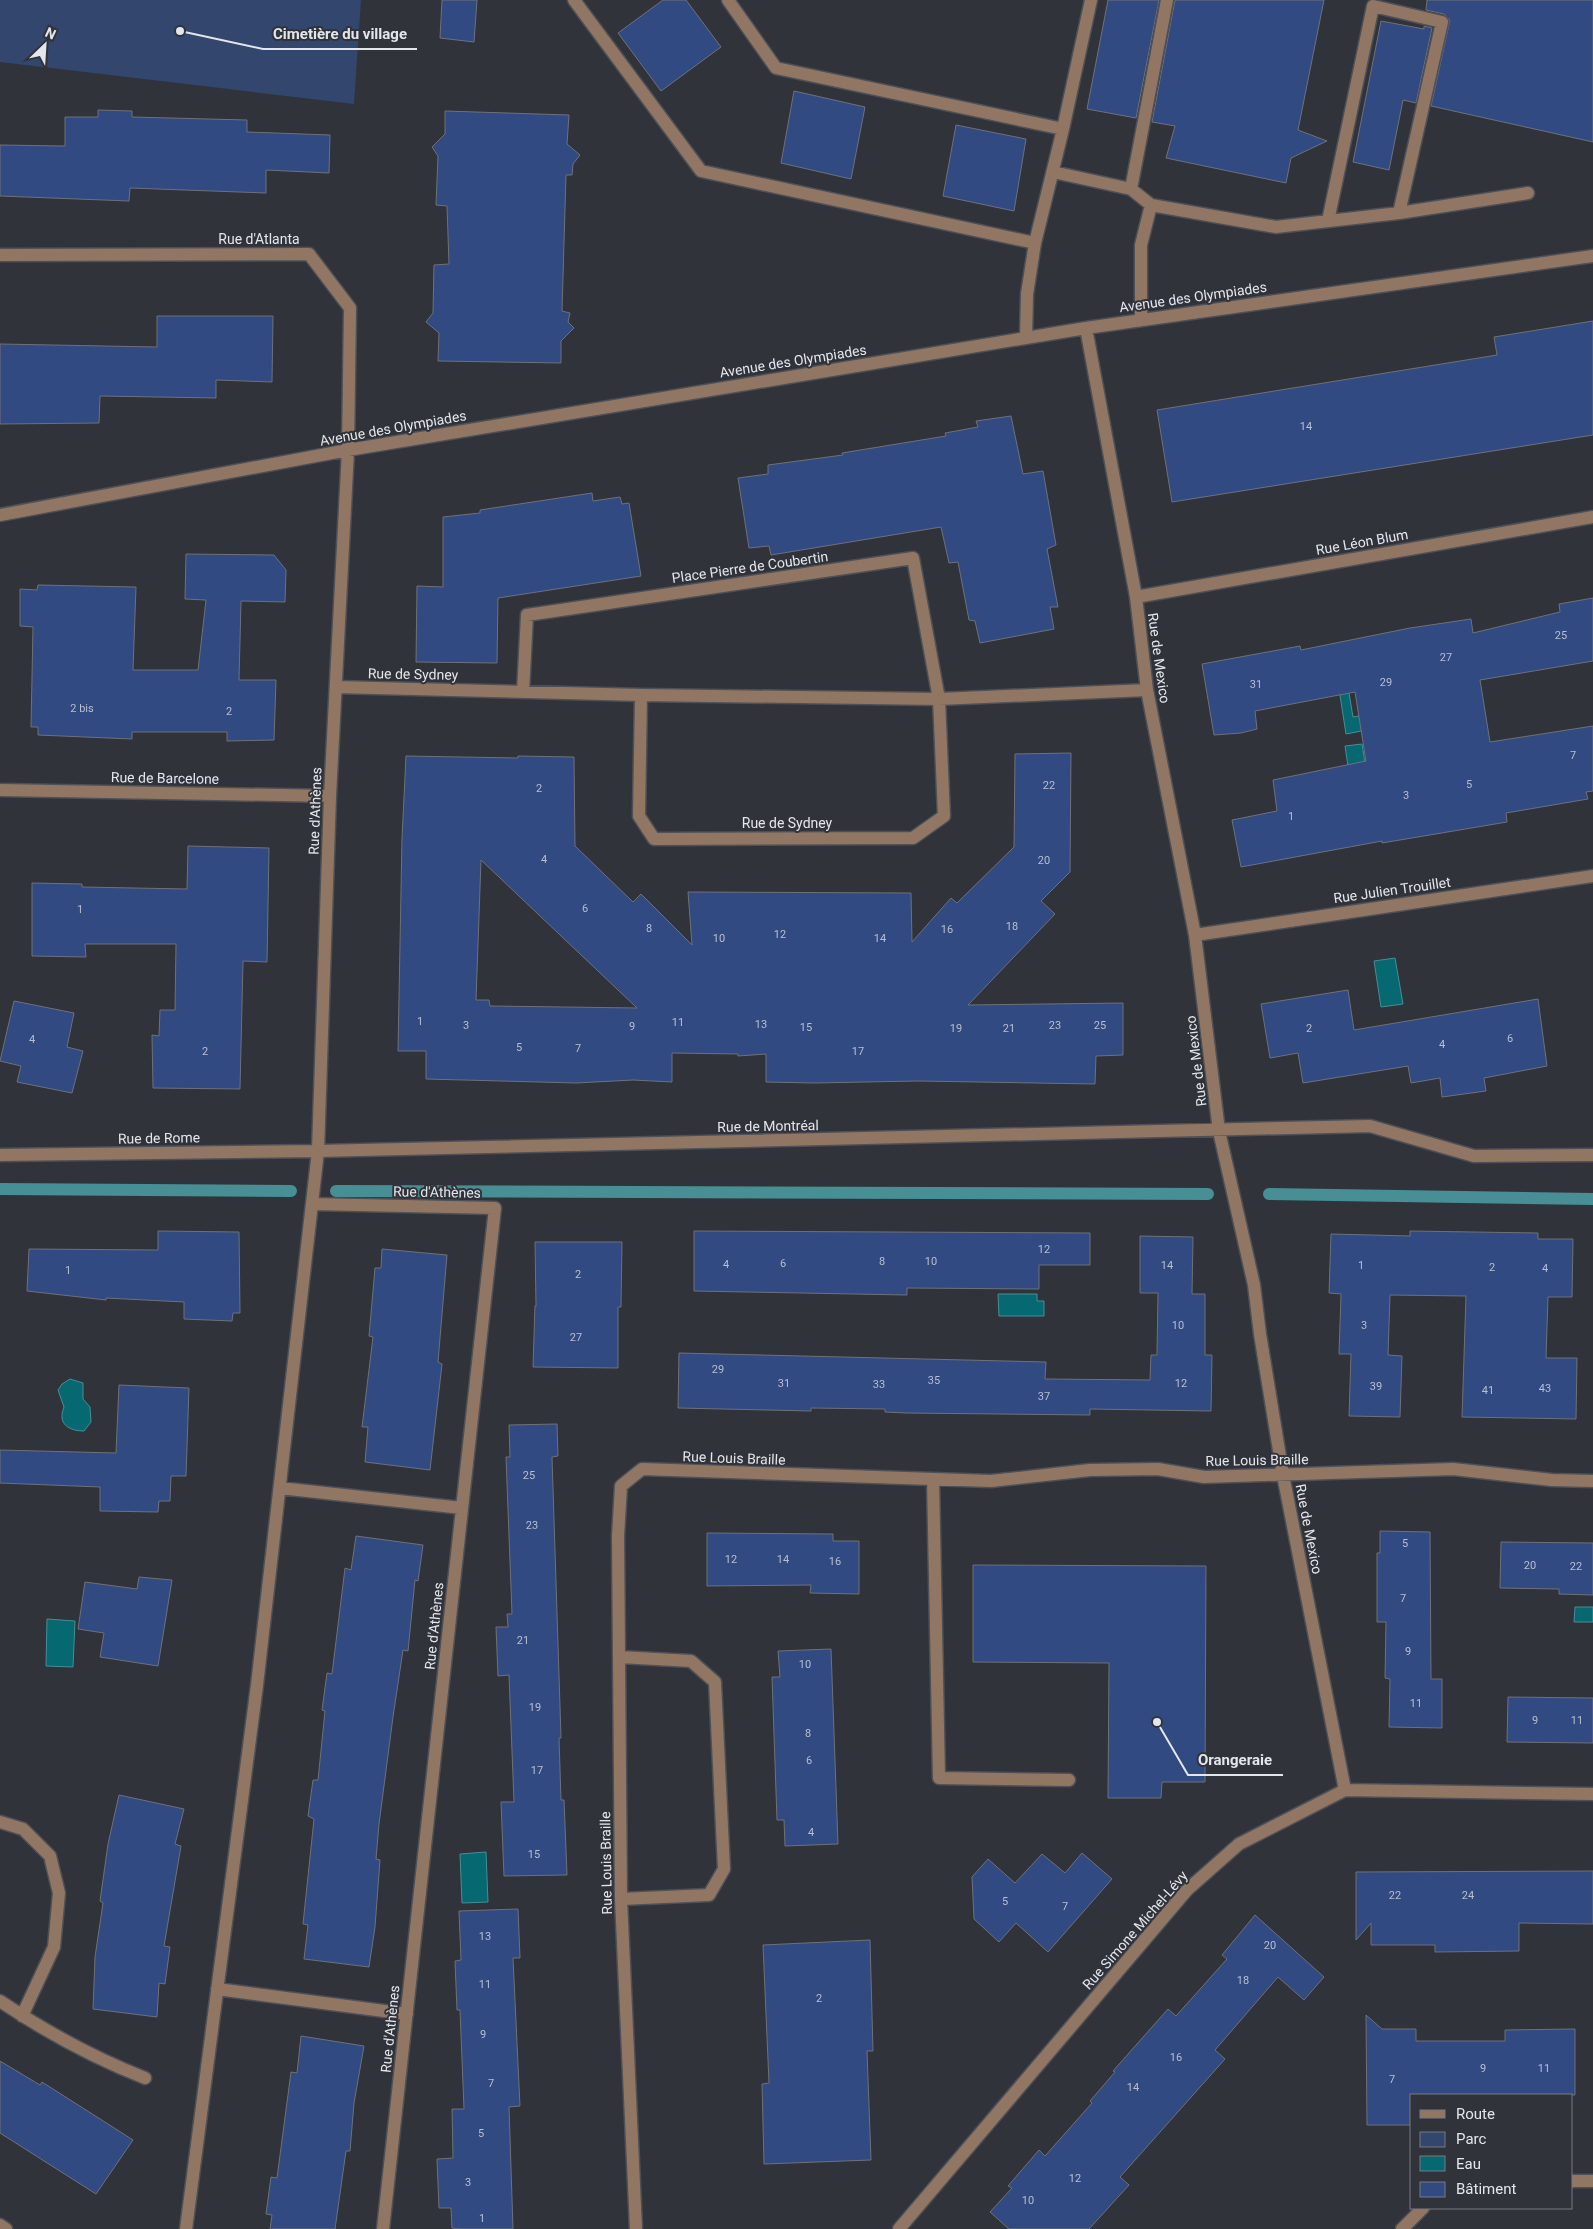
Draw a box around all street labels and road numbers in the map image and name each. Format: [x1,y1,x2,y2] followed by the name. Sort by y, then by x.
[218,231,300,247] street label: Rue d'Atlanta
[1118,279,1268,315] street label: Avenue des Olympiades
[718,341,868,381] street label: Avenue des Olympiades
[318,407,468,449] street label: Avenue des Olympiades
[1315,526,1409,558] street label: Rue Léon Blum
[671,548,829,586] street label: Place Pierre de Coubertin
[1145,612,1173,704] street label: Rue de Mexico
[368,665,459,683] street label: Rue de Sydney
[305,767,325,855] street label: Rue d'Athènes
[111,769,219,787] street label: Rue de Barcelone
[742,815,833,831] street label: Rue de Sydney
[1332,874,1452,906] street label: Rue Julien Trouillet
[1182,1015,1210,1107] street label: Rue de Mexico
[717,1117,819,1135] street label: Rue de Montréal
[118,1129,200,1147] street label: Rue de Rome
[393,1183,481,1201] street label: Rue d'Athènes
[682,1448,786,1468] street label: Rue Louis Braille
[1205,1451,1309,1469] street label: Rue Louis Braille
[1292,1483,1326,1575] street label: Rue de Mexico
[421,1581,447,1671] street label: Rue d'Athènes
[597,1811,615,1915] street label: Rue Louis Braille
[1079,1867,1191,1992] street label: Rue Simone Michel-Lévy
[377,1984,403,2074] street label: Rue d'Athènes

